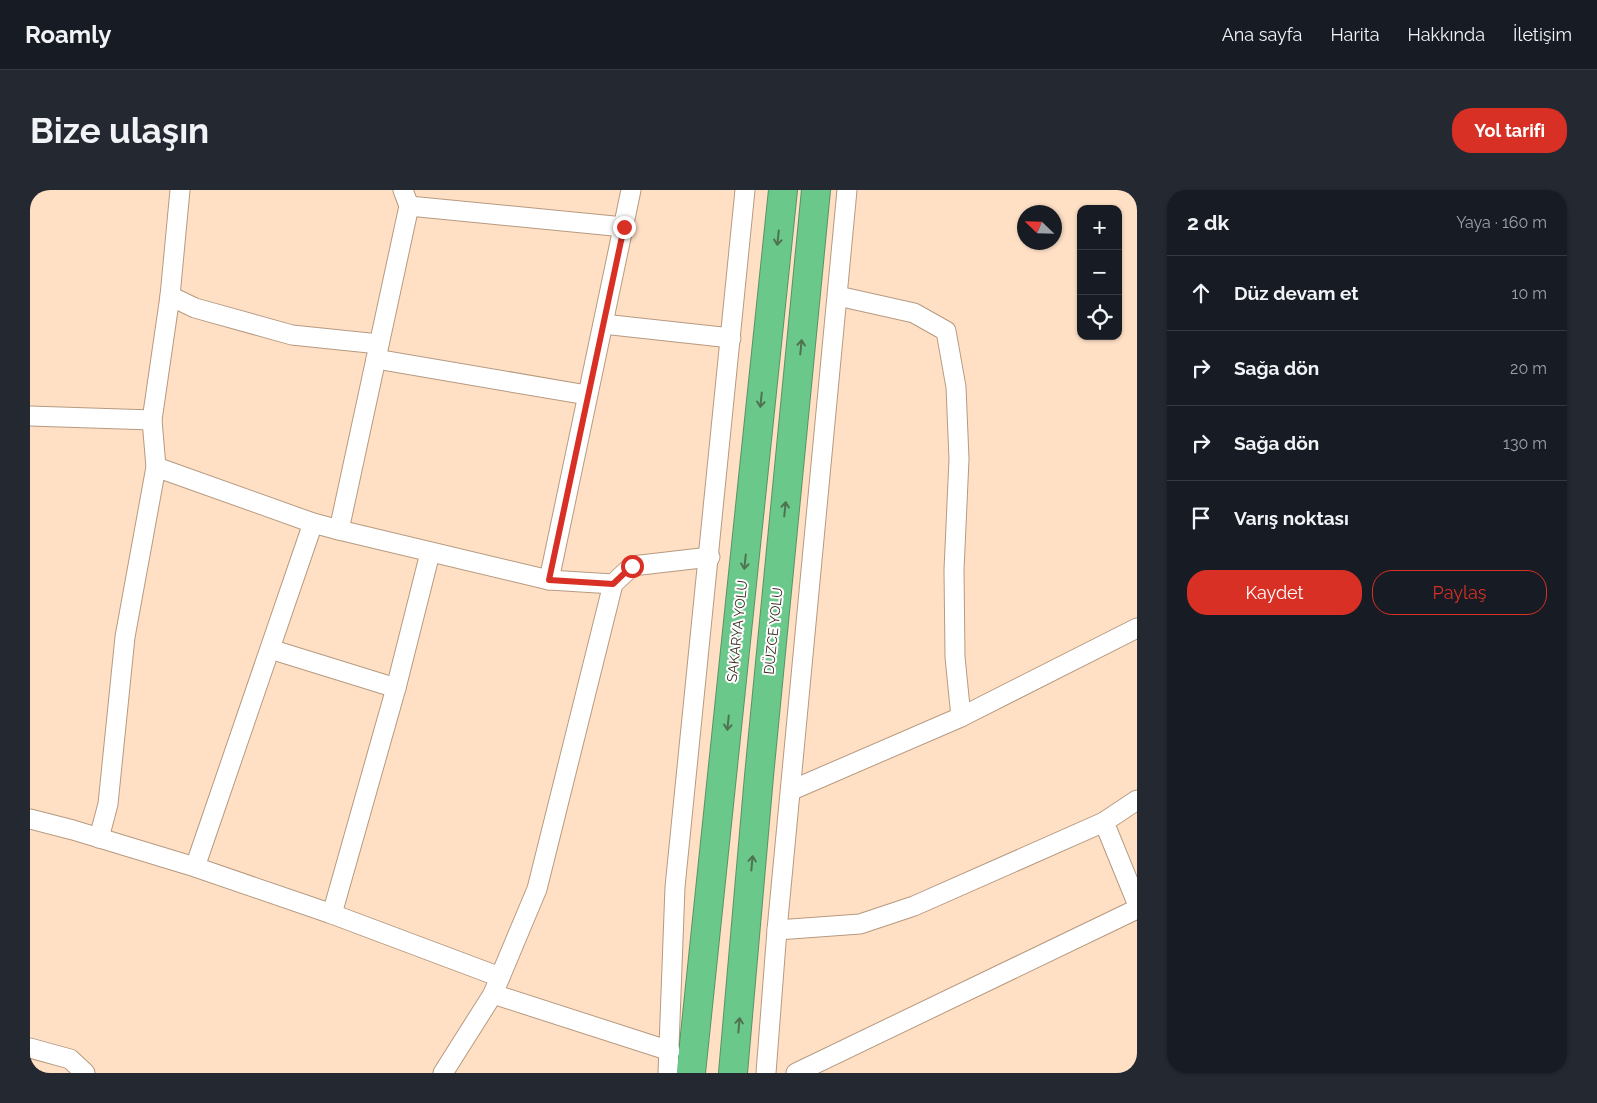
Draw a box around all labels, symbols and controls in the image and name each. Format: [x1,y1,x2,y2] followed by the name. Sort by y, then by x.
[25,20,111,49] text: Roamly
[1222,24,1302,45] text: Ana sayfa
[1330,24,1380,45] text: Harita
[1408,24,1485,45] text: Hakkında
[1513,24,1572,45] text: İletişim
[1452,108,1567,153] button: Yol tarifi
[30,110,209,151] text: Bize ulaşın
[1017,205,1062,250] north arrow
[1077,205,1122,340] map controls
[1077,205,1122,250] button: +
[1187,210,1229,235] text: 2 dk
[1456,213,1547,232] text: Yaya · 160 m
[613,216,636,239] route end
[773,230,783,246] one-way arrow
[1077,250,1122,295] button: −
[1187,279,1215,307] icon: ahead
[1234,282,1359,304] text: Düz devam et
[1512,284,1547,303] text: 10 m
[1077,295,1122,340] button: locate
[796,340,806,356] one-way arrow
[1187,354,1215,382] icon: right
[1234,357,1319,379] text: Sağa dön
[1510,359,1547,378] text: 20 m
[756,392,766,408] one-way arrow
[1187,429,1215,457] icon: right
[1234,432,1319,454] text: Sağa dön
[1503,434,1547,453] text: 130 m
[780,501,790,517] one-way arrow
[1187,504,1215,532] icon: arrive
[1234,507,1349,529] text: Varış noktası
[740,553,749,569] one-way arrow
[621,555,644,578] route start
[1187,570,1362,615] button: Kaydet
[1372,570,1547,615] button: Paylaş
[724,579,750,683] street label: SAKARYA YOLU
[758,586,786,675] street label: DÜZCE YOLU
[723,715,733,731] one-way arrow
[747,855,756,871] one-way arrow
[734,1017,744,1033] one-way arrow

